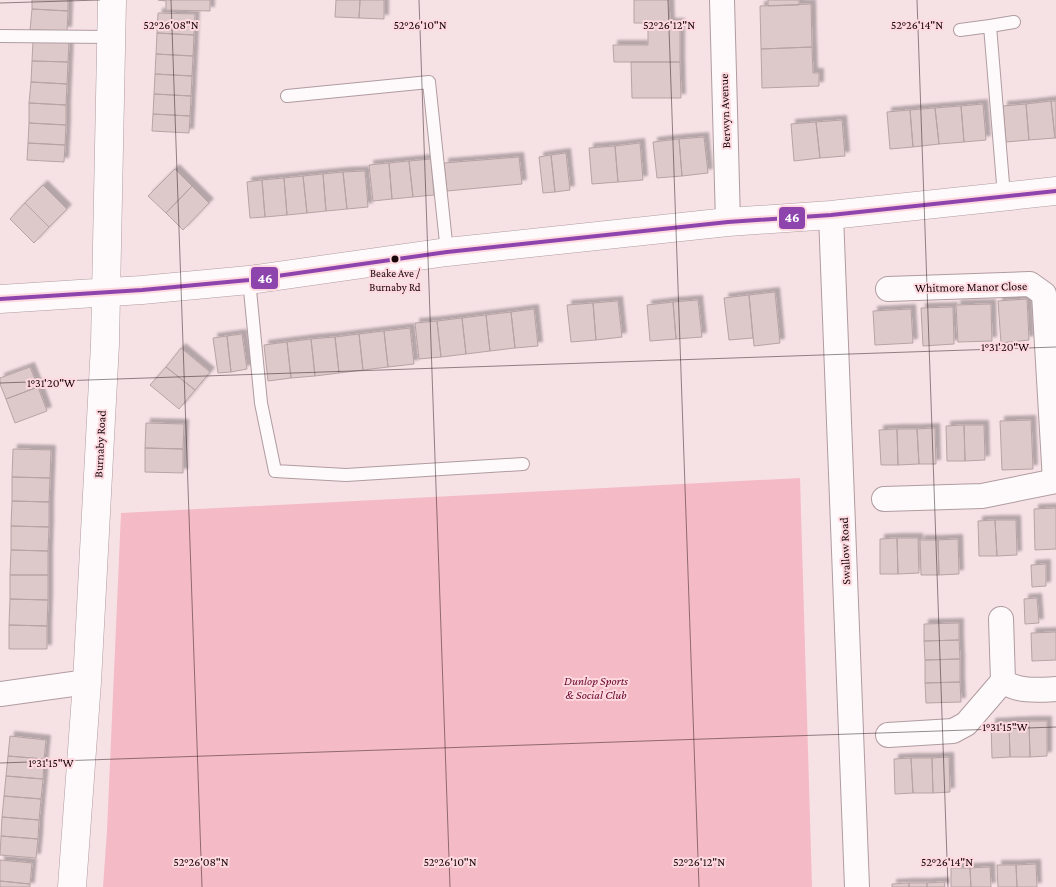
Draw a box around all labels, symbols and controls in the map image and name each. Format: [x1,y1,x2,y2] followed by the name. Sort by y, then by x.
[143,18,199,32] text: 52°26'08"N
[393,18,447,32] text: 52°26'10"N
[643,18,695,32] text: 52°26'12"N
[891,18,943,32] text: 52°26'14"N
[717,73,733,149] street label: Berwyn Avenue
[778,206,806,230] line badge: 46
[784,209,800,225] text: 46
[390,254,400,264] marker: Beake Ave / Burnaby Rd
[250,266,279,290] line badge: 46
[369,267,421,294] place label: Beake Ave / Burnaby Rd
[257,270,273,286] text: 46
[915,279,1027,295] street label: Whitmore Manor Close
[981,340,1029,354] text: 1°31'20"W
[27,376,75,390] text: 1°31'20"W
[91,409,109,478] street label: Burnaby Road
[837,516,853,585] street label: Swallow Road
[564,674,628,702] park label: Dunlop Sports & Social Club
[982,720,1028,734] text: 1°31'15"W
[28,756,74,770] text: 1°31'15"W
[173,855,229,869] text: 52°26'08"N
[423,855,477,869] text: 52°26'10"N
[673,855,725,869] text: 52°26'12"N
[921,855,973,869] text: 52°26'14"N

